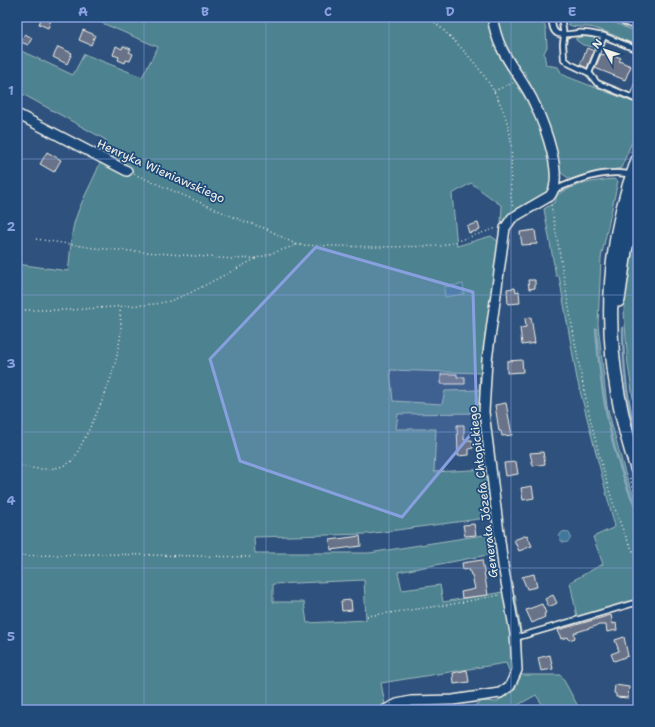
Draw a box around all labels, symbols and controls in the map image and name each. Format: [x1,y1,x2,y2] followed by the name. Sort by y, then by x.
[78,3,88,20] text: A
[201,3,209,20] text: B
[324,3,332,20] text: C
[445,3,455,20] text: D
[568,3,577,20] text: E
[585,30,625,70] north arrow
[589,36,606,52] text: N
[8,82,14,99] text: 1
[94,135,228,207] street label: Henryka Wieniawskiego
[6,218,16,235] text: 2
[6,355,16,372] text: 3
[465,405,501,579] street label: Generała Józefa Chłopickiego
[6,492,16,509] text: 4
[7,628,15,645] text: 5

